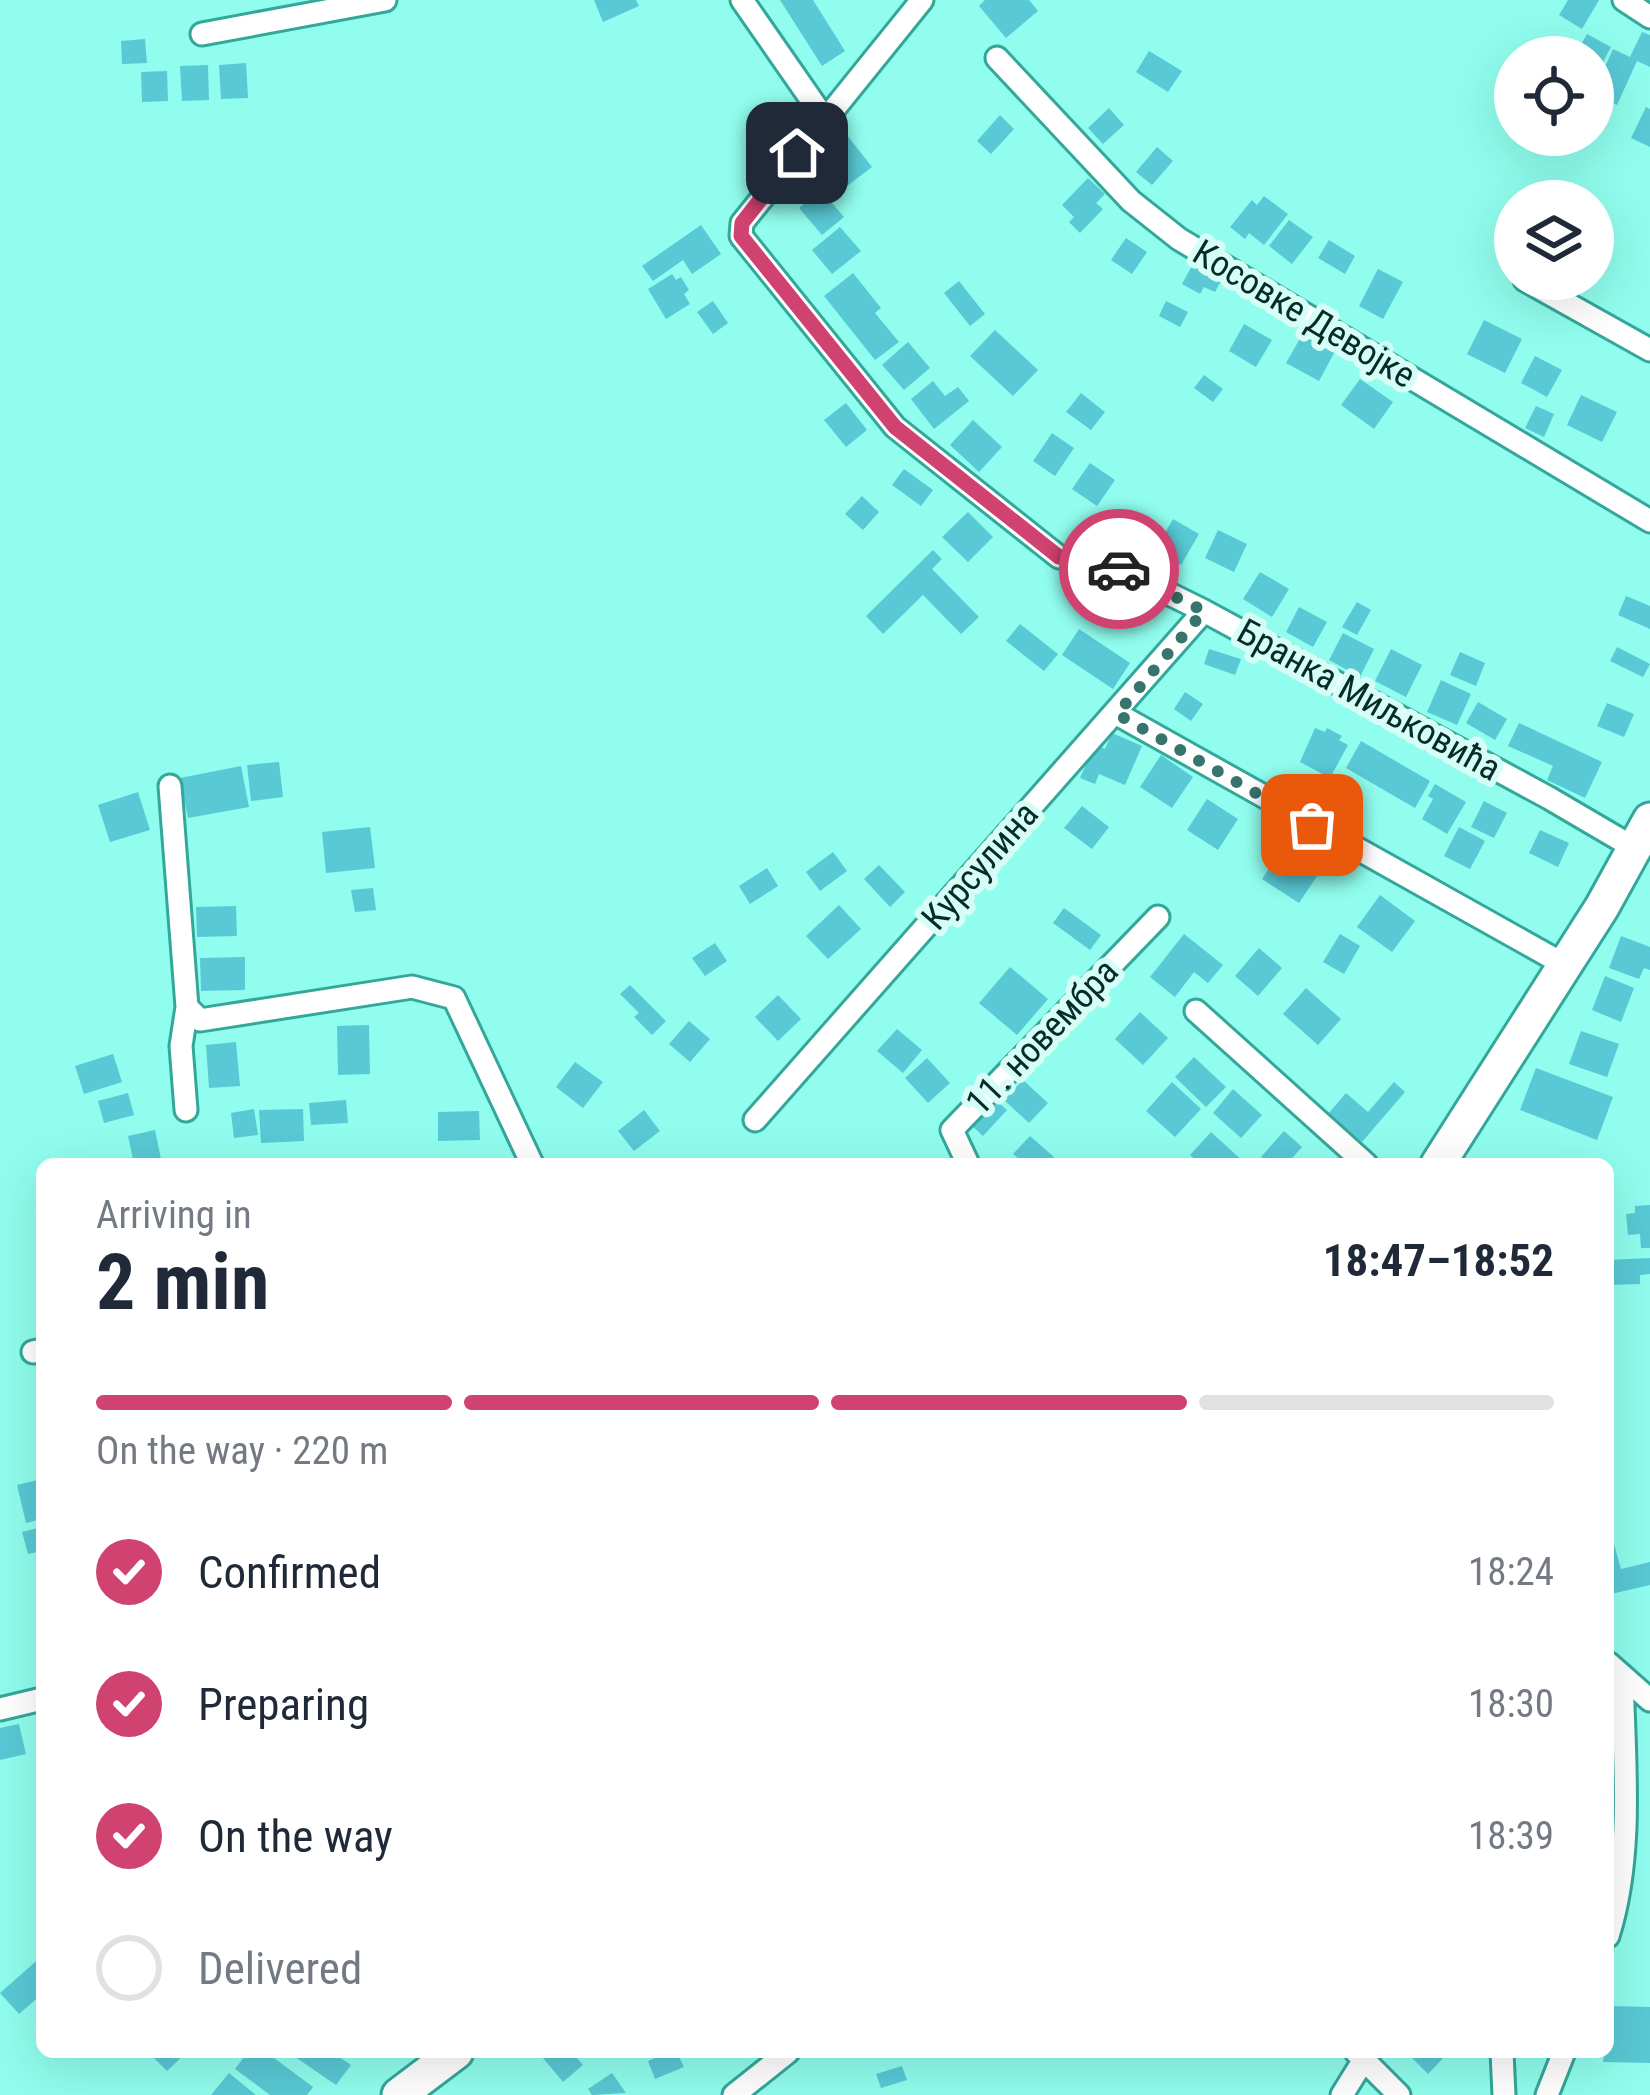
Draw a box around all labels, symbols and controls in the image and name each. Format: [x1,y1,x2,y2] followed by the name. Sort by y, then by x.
[1494,36,1614,300] map controls
[1494,36,1614,156] button: locate
[746,102,848,204] pin
[764,120,830,186] icon: home
[1494,180,1614,300] button: layers
[1185,231,1423,397] street label: Косовке Девојке
[1059,509,1179,629] courier
[1086,536,1152,602] icon: car
[1230,610,1508,790] street label: Бранка Миљковића
[1261,774,1363,876] pin
[1279,792,1345,858] icon: bag
[913,794,1047,938] street label: Курсулина
[957,950,1127,1124] street label: 11. новембра
[96,1192,252,1238] text: Arriving in
[1323,1234,1554,1287] text: 18:47–18:52
[96,1237,269,1328] text: 2 min
[96,1428,388,1474] text: On the way · 220 m
[96,1539,162,1605] icon: check
[198,1546,381,1599] text: Confirmed
[1468,1549,1554,1595] text: 18:24
[96,1671,162,1737] icon: check
[198,1678,369,1731] text: Preparing
[1468,1681,1554,1727] text: 18:30
[96,1803,162,1869] icon: check
[198,1810,393,1863] text: On the way
[1468,1813,1554,1859] text: 18:39
[198,1942,362,1995] text: Delivered

